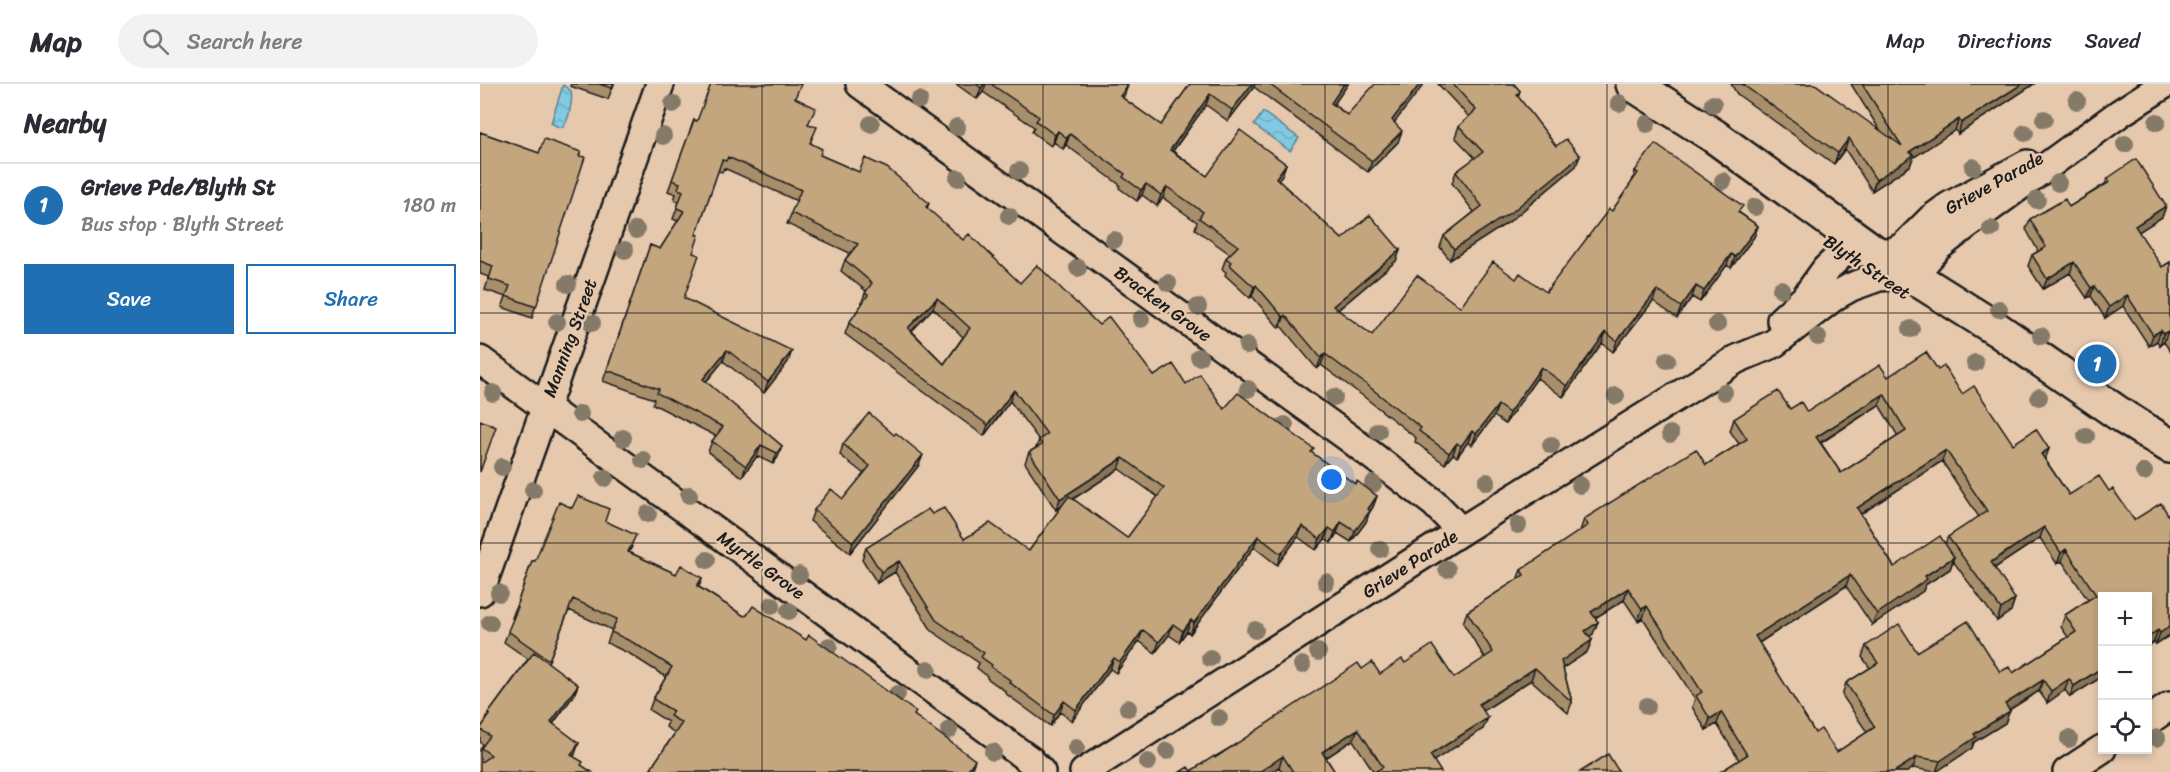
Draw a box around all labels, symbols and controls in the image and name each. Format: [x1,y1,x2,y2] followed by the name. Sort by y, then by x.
[118,14,538,68] search box
[30,17,82,66] text: Map
[187,22,303,61] text: Search here
[1886,22,1924,60] text: Map
[1957,22,2052,60] text: Directions
[2085,22,2140,60] text: Saved
[139,25,172,58] icon: search
[24,100,106,146] text: Nearby
[1939,142,2050,223] street label: Grieve Parade
[81,168,276,207] text: Grieve Pde/Blyth St
[39,188,48,223] text: 1
[402,188,456,223] text: 180 m
[81,207,284,242] text: Bus stop · Blyth Street
[1817,226,1918,308] street label: Blyth Street
[1107,257,1219,351] street label: Bracken Grove
[24,264,234,334] button: Save
[246,264,456,334] button: Share
[534,274,606,402] street label: Manning Street
[2078,342,2116,386] pin: 1
[1317,465,1346,494] your location
[1356,521,1465,607] street label: Grieve Parade
[710,522,812,608] street label: Myrtle Grove
[2098,592,2152,754] map controls
[2098,592,2152,646] button: +
[2098,646,2152,700] button: −
[2098,700,2152,754] button: locate

